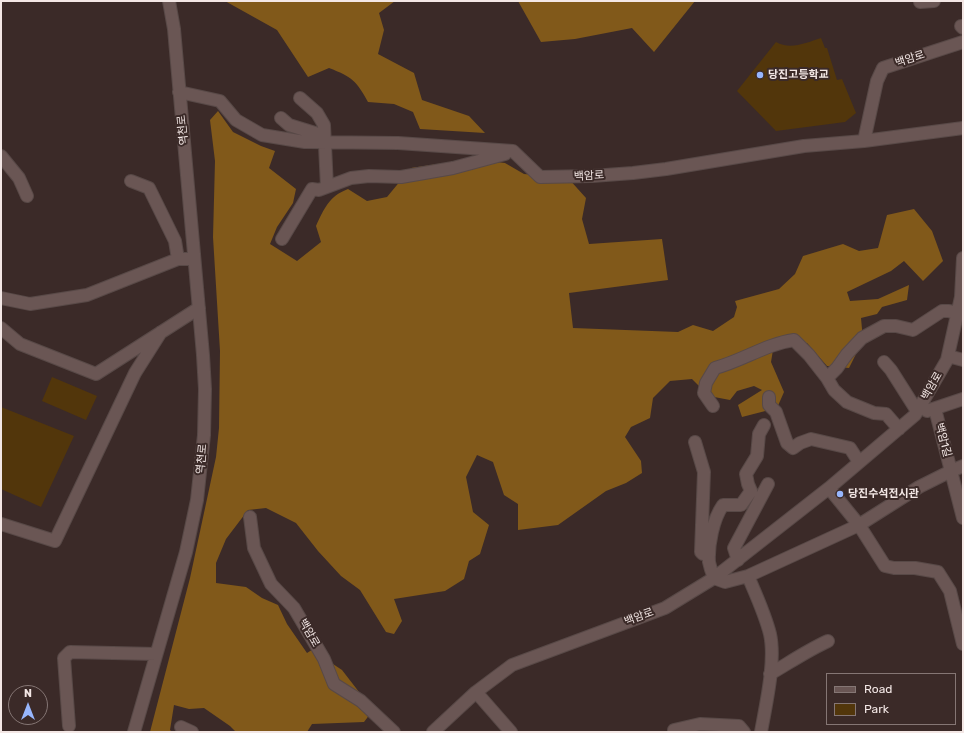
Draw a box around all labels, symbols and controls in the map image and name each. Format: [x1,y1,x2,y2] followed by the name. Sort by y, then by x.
[894,48,926,70] street label: 백암로
[768,68,829,82] place label: 당진고등학교
[755,70,765,80] marker: 당진고등학교
[175,114,191,146] street label: 역천로
[573,169,605,183] street label: 백암로
[919,370,945,402] street label: 백암로
[932,421,954,459] street label: 백암1길
[194,443,210,475] street label: 역천로
[848,487,919,501] place label: 당진수석전시관
[835,489,845,499] marker: 당진수석전시관
[622,606,656,628] street label: 백암로
[296,617,322,649] street label: 백암로
[826,673,956,725] legend
[864,682,892,696] text: Road
[8,685,48,725] north arrow
[24,687,32,700] text: N
[864,702,889,716] text: Park

